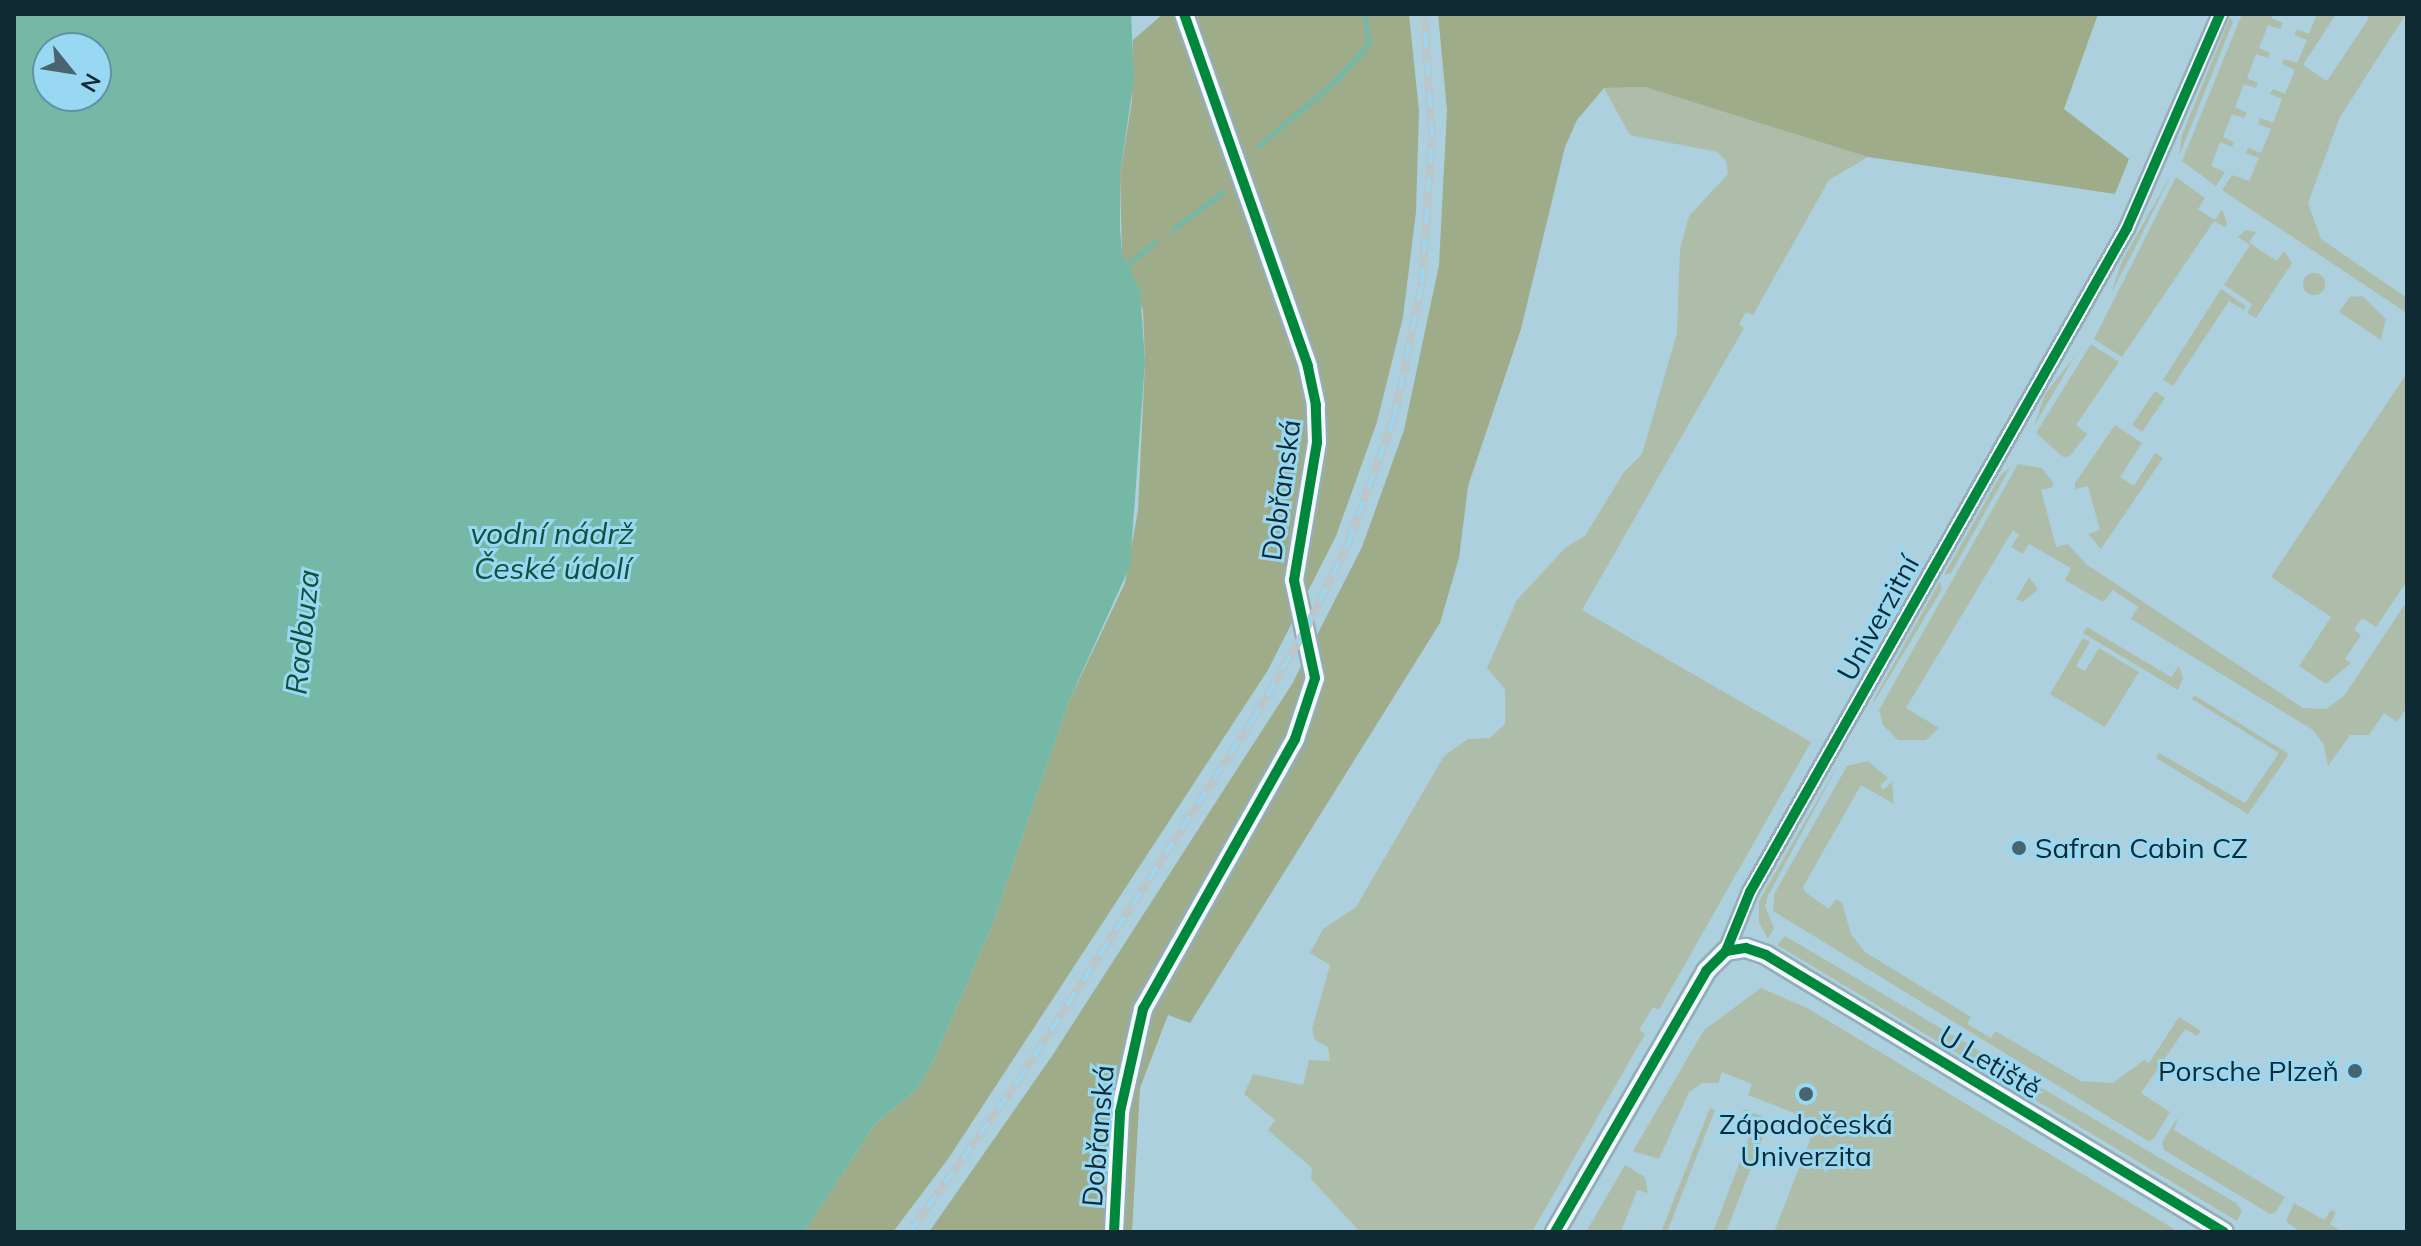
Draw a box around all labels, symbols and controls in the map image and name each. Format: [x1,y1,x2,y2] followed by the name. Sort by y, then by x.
[32,32,112,112] north arrow
[75,69,107,97] text: N
[1254,417,1308,563] street label: Dobřanská
[470,515,634,586] water label: vodní nádrž České údolí
[1830,550,1926,686] street label: Univerzitní
[278,568,326,696] water label: Radbuza
[2035,831,2248,865] place label: Safran Cabin CZ
[2010,839,2028,857] marker: Safran Cabin CZ
[1933,1018,2047,1106] street label: U Letiště
[2158,1054,2339,1088] place label: Porsche Plzeň
[2346,1062,2364,1080] marker: Porsche Plzeň
[1075,1064,1121,1208] street label: Dobřanská
[1797,1085,1815,1103] marker: Západočeská Univerzita
[1719,1107,1893,1173] place label: Západočeská Univerzita

